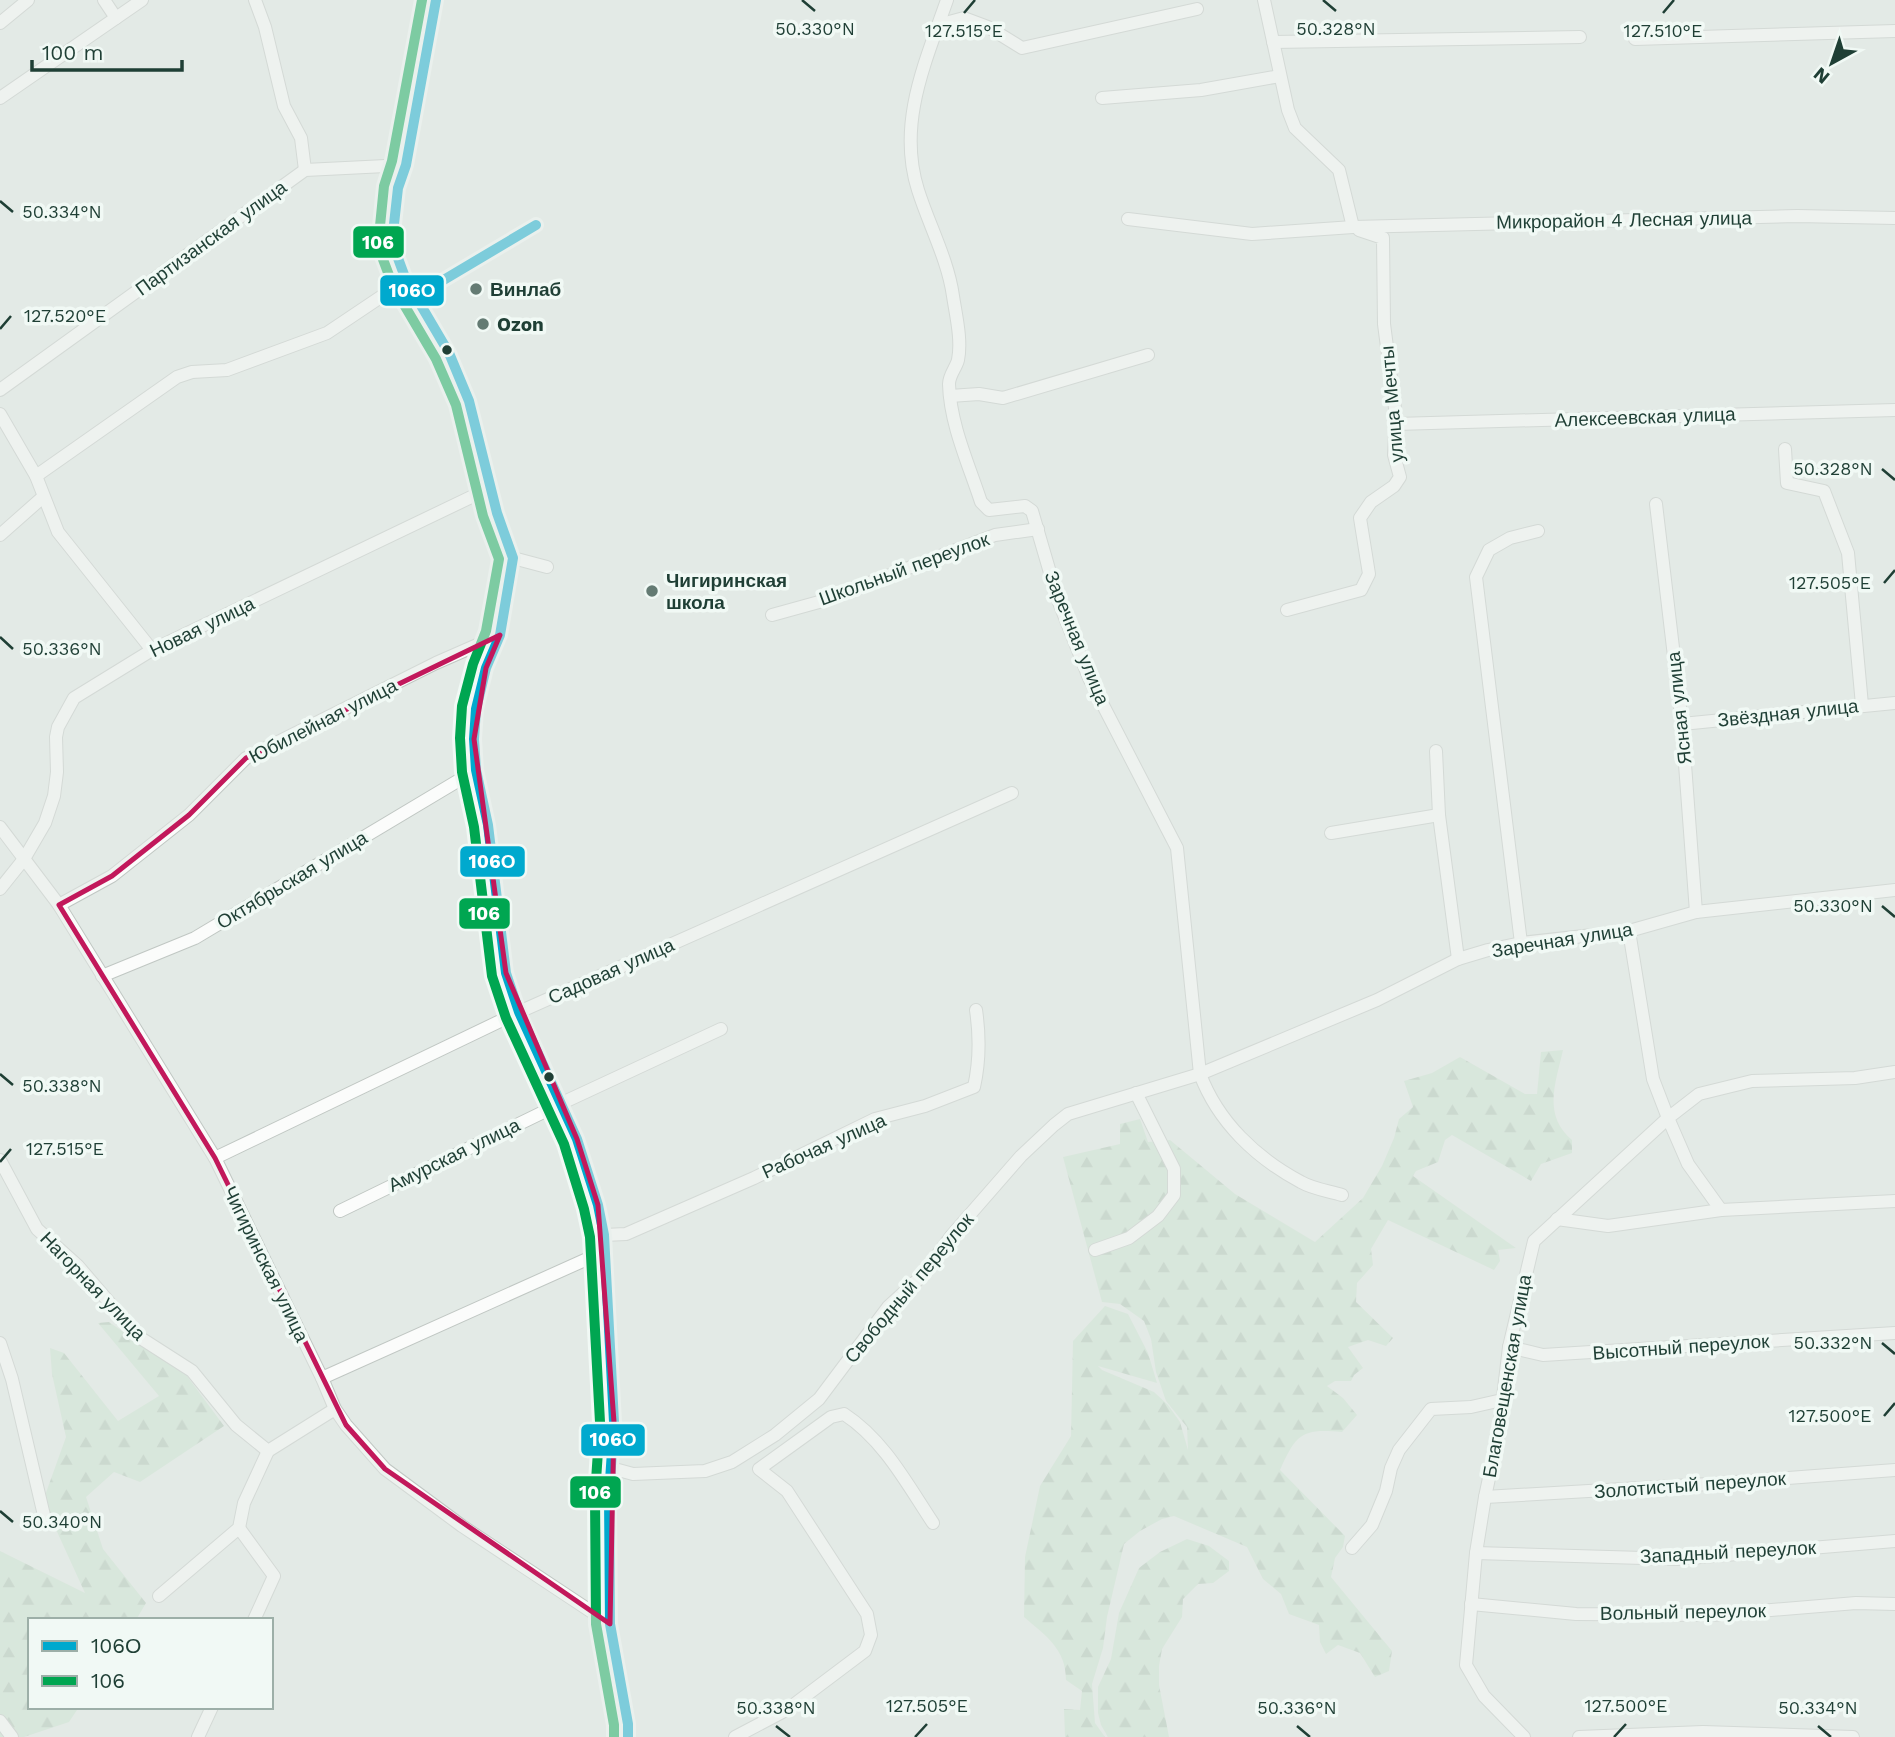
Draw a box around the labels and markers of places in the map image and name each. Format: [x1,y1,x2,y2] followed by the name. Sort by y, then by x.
[490,278,561,301] place label: Винлаб
[468,281,484,297] marker: Винлаб
[497,313,544,336] place label: Ozon
[475,316,491,332] marker: Ozon
[440,343,454,357] unlabelled marker
[666,569,787,614] place label: Чигиринская школа
[644,583,660,599] marker: Чигиринская школа
[542,1070,556,1084] unlabelled marker

